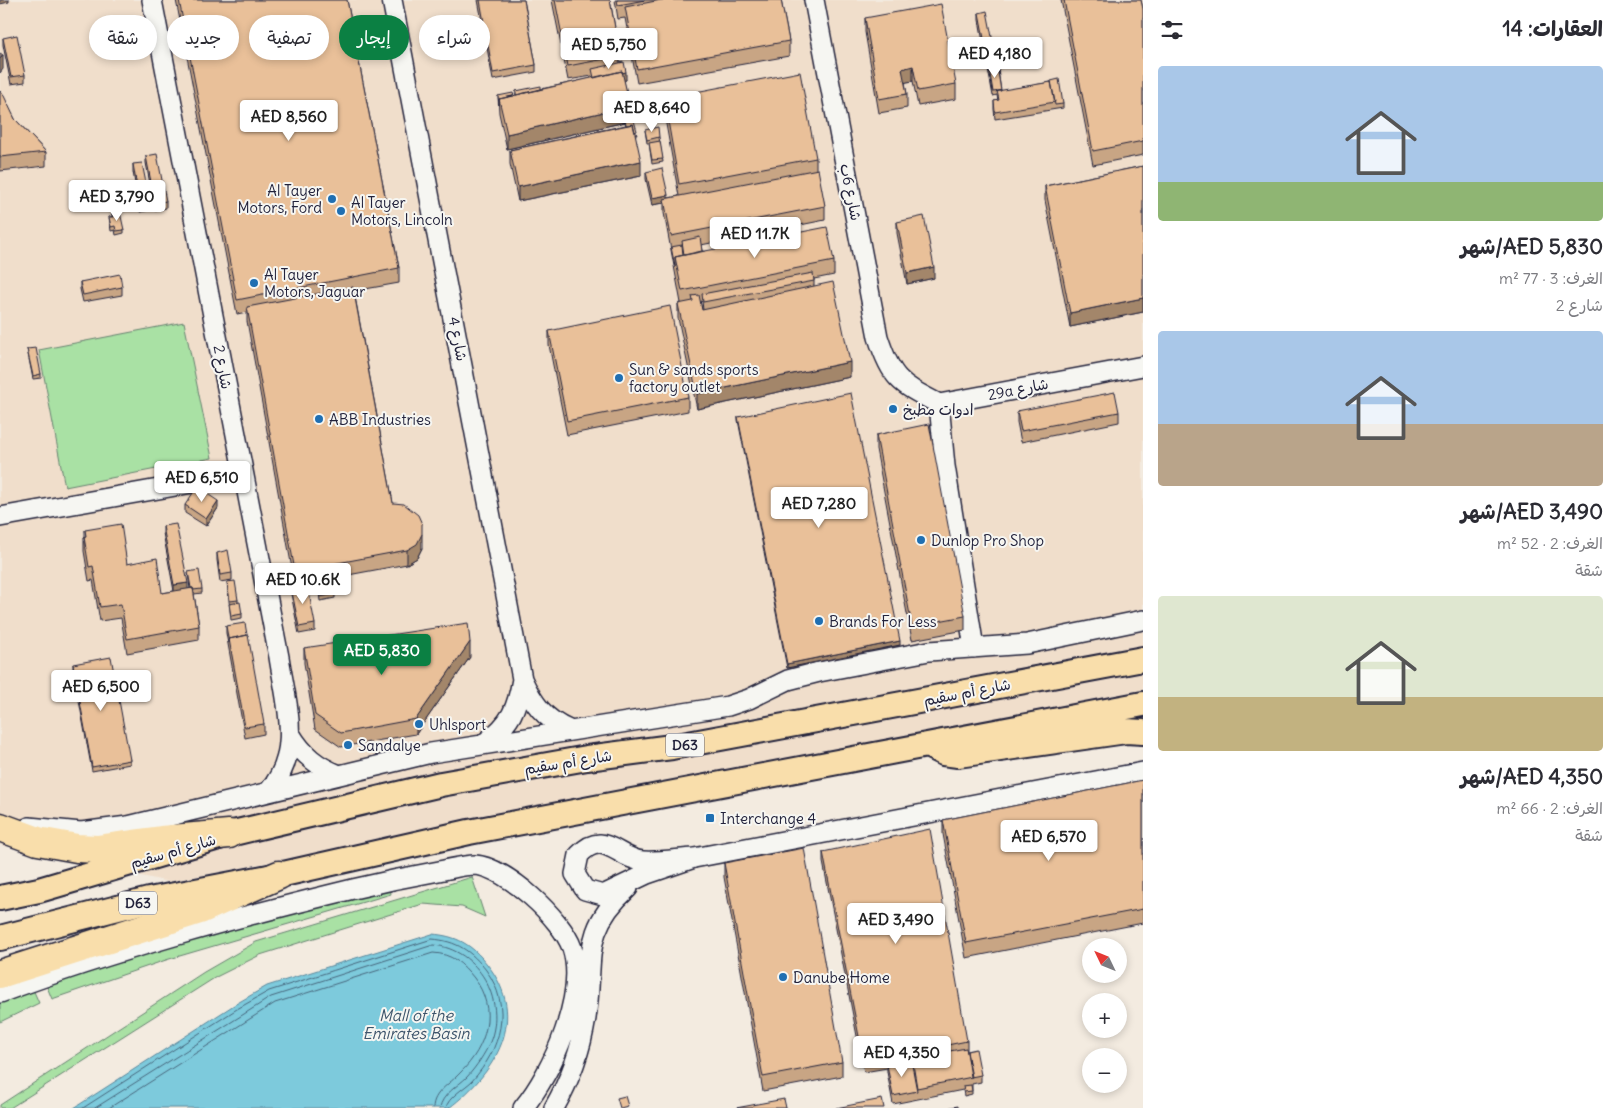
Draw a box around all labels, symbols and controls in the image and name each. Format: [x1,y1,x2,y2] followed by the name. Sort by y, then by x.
[89,15,157,60] chip: شقة
[167,15,239,60] chip: جديد
[249,15,329,60] chip: تصفية
[339,15,409,60] chip: إيجار
[419,15,490,60] chip: شراء
[1502,15,1603,42] text: العقارات: 14
[1158,16,1186,44] icon: filters
[552,28,666,70] pin: AED 5,750
[572,34,646,54] text: AED 5,750
[938,36,1052,79] pin: AED 4,180
[959,43,1031,63] text: AED 4,180
[595,90,709,133] pin: AED 8,640
[614,97,690,117] text: AED 8,640
[1336,98,1426,188] icon: home
[232,100,346,142] pin: AED 8,560
[251,106,327,126] text: AED 8,560
[835,162,866,222] street label: شارع 6ب
[60,180,174,222] pin: AED 3,790
[237,181,322,217] place label: Al Tayer Motors, Ford
[80,186,154,206] text: AED 3,790
[326,193,338,205] marker: Al Tayer Motors, Ford
[351,193,453,229] place label: Al Tayer Motors, Lincoln
[335,205,347,217] marker: Al Tayer Motors, Lincoln
[698,216,812,259] pin: AED 11.7K
[721,223,789,243] text: AED 11.7K
[1460,233,1603,260] text: AED 5,830/شهر
[264,265,365,301] place label: Al Tayer Motors, Jaguar
[1499,268,1603,288] text: الغرف: 3 · 77 m²
[248,277,260,289] marker: Al Tayer Motors, Jaguar
[1556,295,1603,315] text: شارع 2
[443,315,472,363] street label: شارع 4
[208,343,237,391] street label: شارع 2
[629,360,759,396] place label: Sun & sands sports factory outlet
[1336,363,1426,453] icon: home
[613,372,625,384] marker: Sun & sands sports factory outlet
[986,374,1050,405] street label: 29a شارع
[903,400,974,420] place label: ادوات مطبخ
[887,403,899,415] marker: ادوات مطبخ
[329,410,431,429] place label: ABB Industries
[313,413,325,425] marker: ABB Industries
[145,460,259,503] pin: AED 6,510
[165,467,239,487] text: AED 6,510
[762,486,876,529] pin: AED 7,280
[782,493,856,513] text: AED 7,280
[1461,498,1603,525] text: AED 3,490/شهر
[931,531,1044,550] place label: Dunlop Pro Shop
[1497,533,1603,553] text: الغرف: 2 · 52 m²
[915,534,927,546] marker: Dunlop Pro Shop
[1575,560,1603,580] text: شقة
[246,562,360,605] pin: AED 10.6K
[266,569,340,589] text: AED 10.6K
[829,612,937,631] place label: Brands For Less
[813,615,825,627] marker: Brands For Less
[1336,628,1426,718] icon: home
[325,634,439,676] pin: AED 5,830
[344,640,420,660] text: AED 5,830
[44,670,158,712] pin: AED 6,500
[922,674,1013,713] street label: شارع أم سقيم
[62,676,140,696] text: AED 6,500
[429,715,486,734] place label: Uhlsport
[413,718,425,730] marker: Uhlsport
[666,734,704,756] road number: D63
[358,736,421,755] place label: Sandalye
[342,739,354,751] marker: Sandalye
[523,746,613,781] street label: شارع أم سقيم
[1460,763,1603,790] text: AED 4,350/شهر
[1496,798,1603,818] text: الغرف: 2 · 66 m²
[720,809,817,828] place label: Interchange 4
[704,812,716,824] marker: Interchange 4
[992,820,1106,862] pin: AED 6,570
[1575,825,1603,845] text: شقة
[1012,826,1087,846] text: AED 6,570
[128,830,219,875] street label: شارع أم سقيم
[119,891,157,914] road number: D63
[839,902,953,945] pin: AED 3,490
[858,909,934,929] text: AED 3,490
[1082,938,1128,982] north arrow
[1082,938,1127,1093] map controls
[793,968,890,987] place label: Danube Home
[777,971,789,983] marker: Danube Home
[1082,993,1127,1038] button: +
[362,1005,470,1043] water label: Mall of the Emirates Basin
[845,1036,959,1078] pin: AED 4,350
[864,1042,940,1062] text: AED 4,350
[1082,1048,1127,1093] button: −

